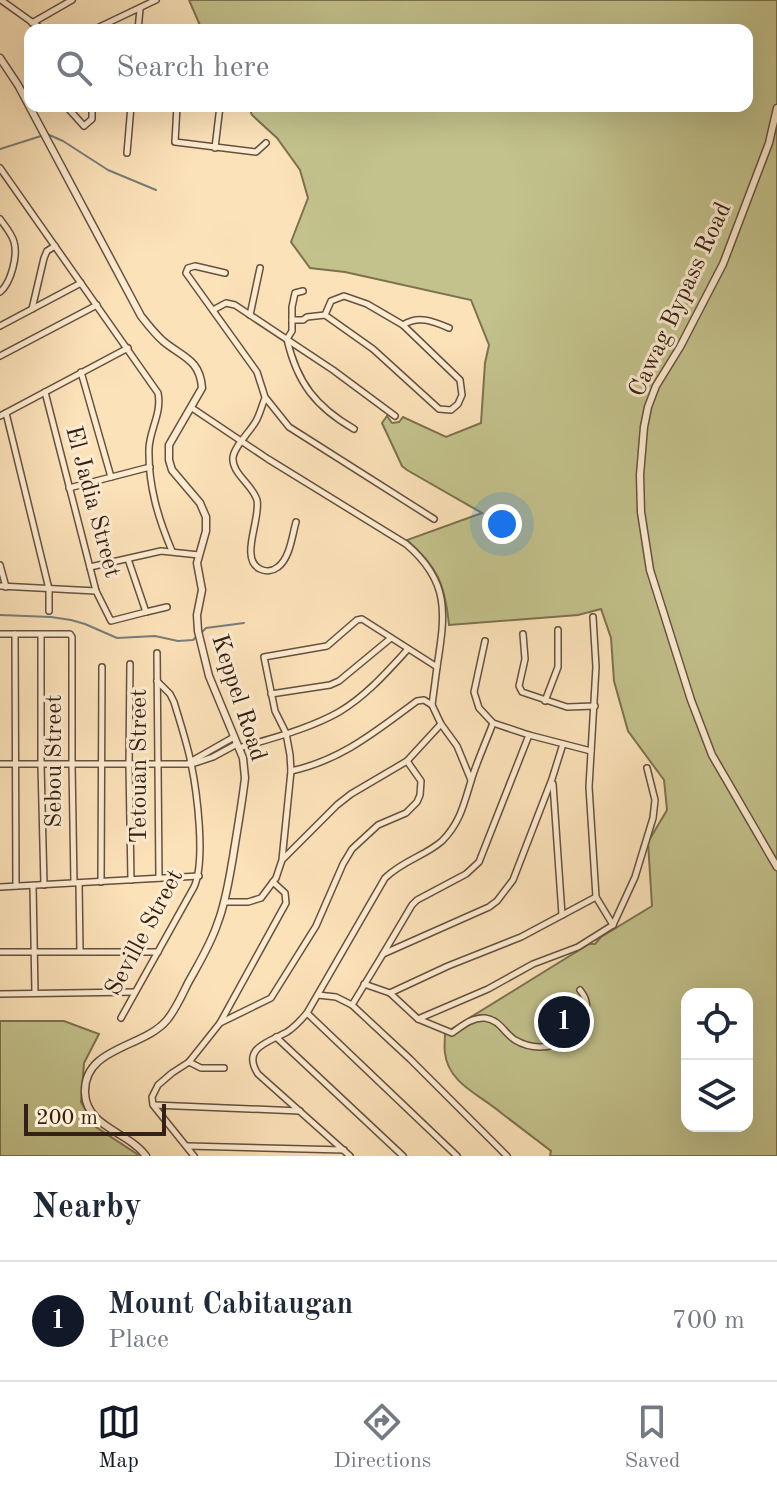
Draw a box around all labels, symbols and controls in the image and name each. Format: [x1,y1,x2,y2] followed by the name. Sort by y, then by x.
[24,24,753,112] search box
[52,46,96,90] icon: search
[116,53,270,83] text: Search here
[625,199,737,401] street label: Cawag Bypass Road
[60,424,124,580] street label: El Jadia Street
[482,504,522,544] your location
[206,632,270,764] street label: Keppel Road
[128,689,152,843] street label: Tetouan Street
[43,694,67,828] street label: Sebou Street
[102,866,188,1000] street label: Seville Street
[681,988,753,1132] map controls
[681,988,753,1060] button: locate
[538,992,590,1052] pin: 1
[681,1060,753,1132] button: layers
[24,1100,166,1136] scale bar
[36,1107,98,1129] text: 200 m
[32,1191,142,1225] text: Nearby
[108,1290,353,1320] text: Mount Cabitaugan
[50,1308,66,1334] text: 1
[672,1308,745,1334] text: 700 m
[108,1327,169,1353] text: Place
[97,1400,141,1475] tab: Map
[334,1400,431,1475] tab: Directions
[624,1400,680,1475] tab: Saved

